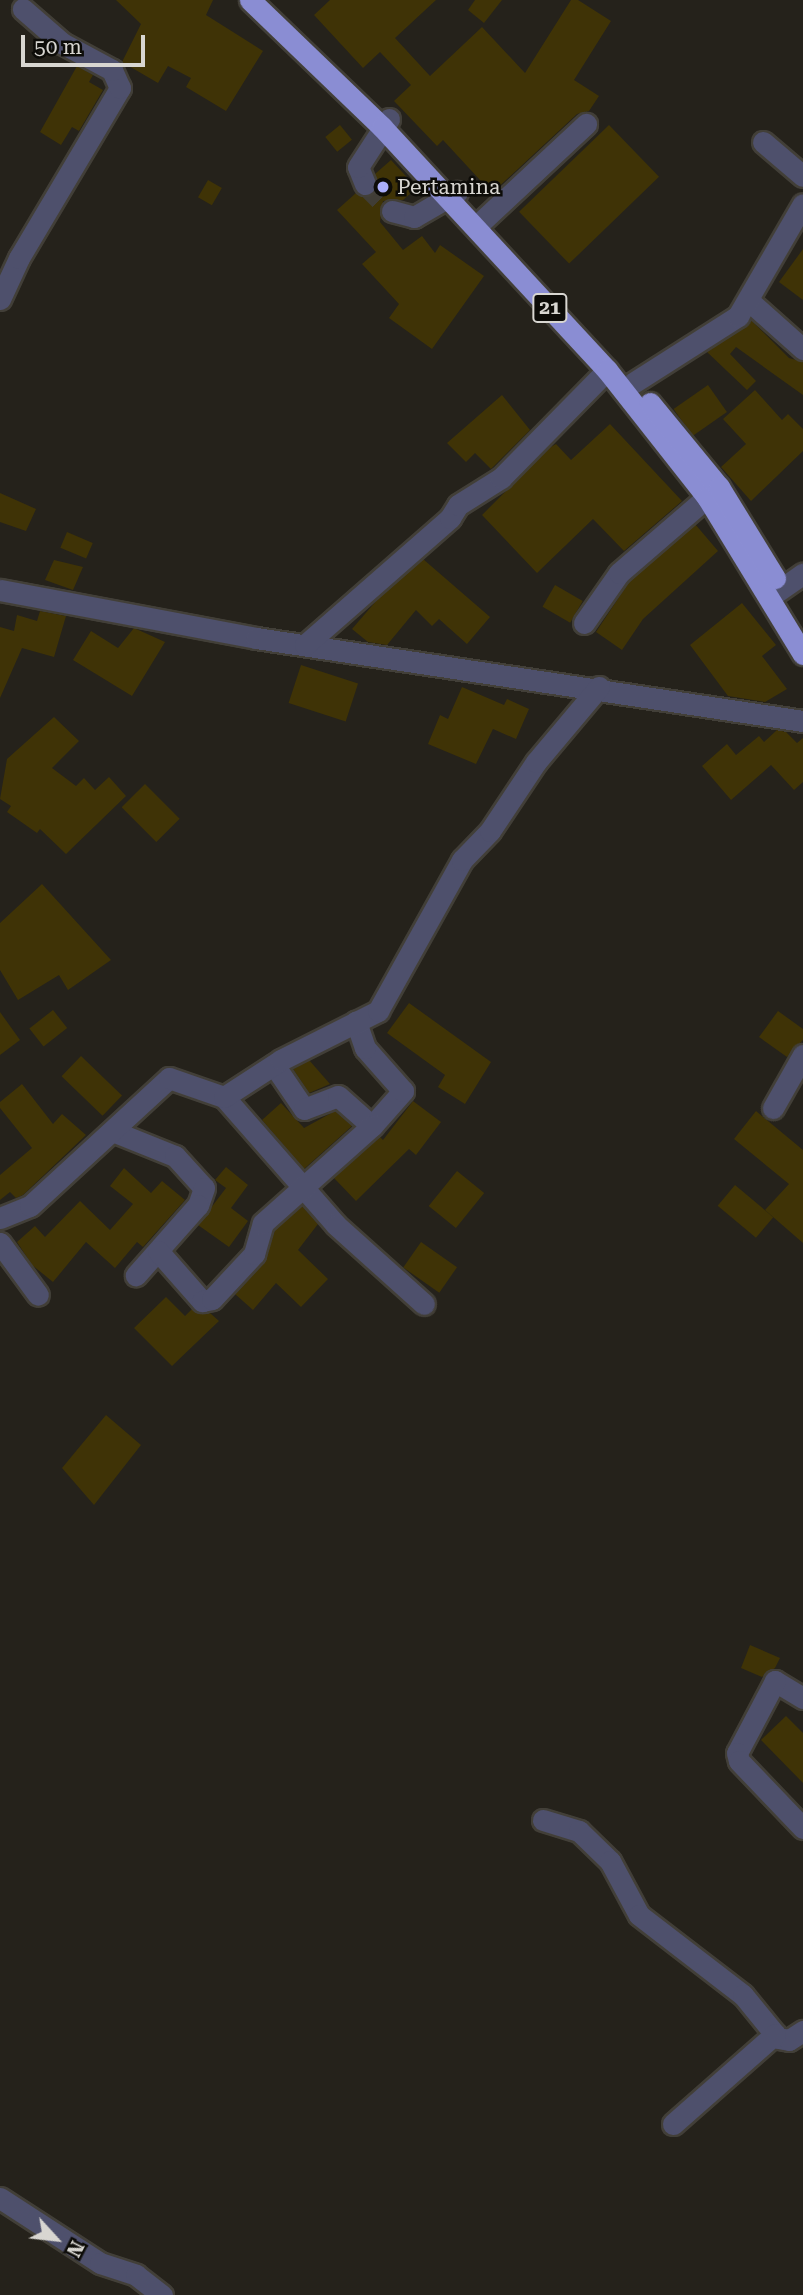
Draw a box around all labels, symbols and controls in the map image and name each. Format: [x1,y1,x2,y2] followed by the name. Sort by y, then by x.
[24,21,149,65] scale bar
[34,35,82,59] text: 50 m
[397,174,500,200] place label: Pertamina
[375,179,391,195] marker: Pertamina
[531,292,569,324] road number: 21
[21,2204,91,2274] north arrow
[62,2237,89,2260] text: N

